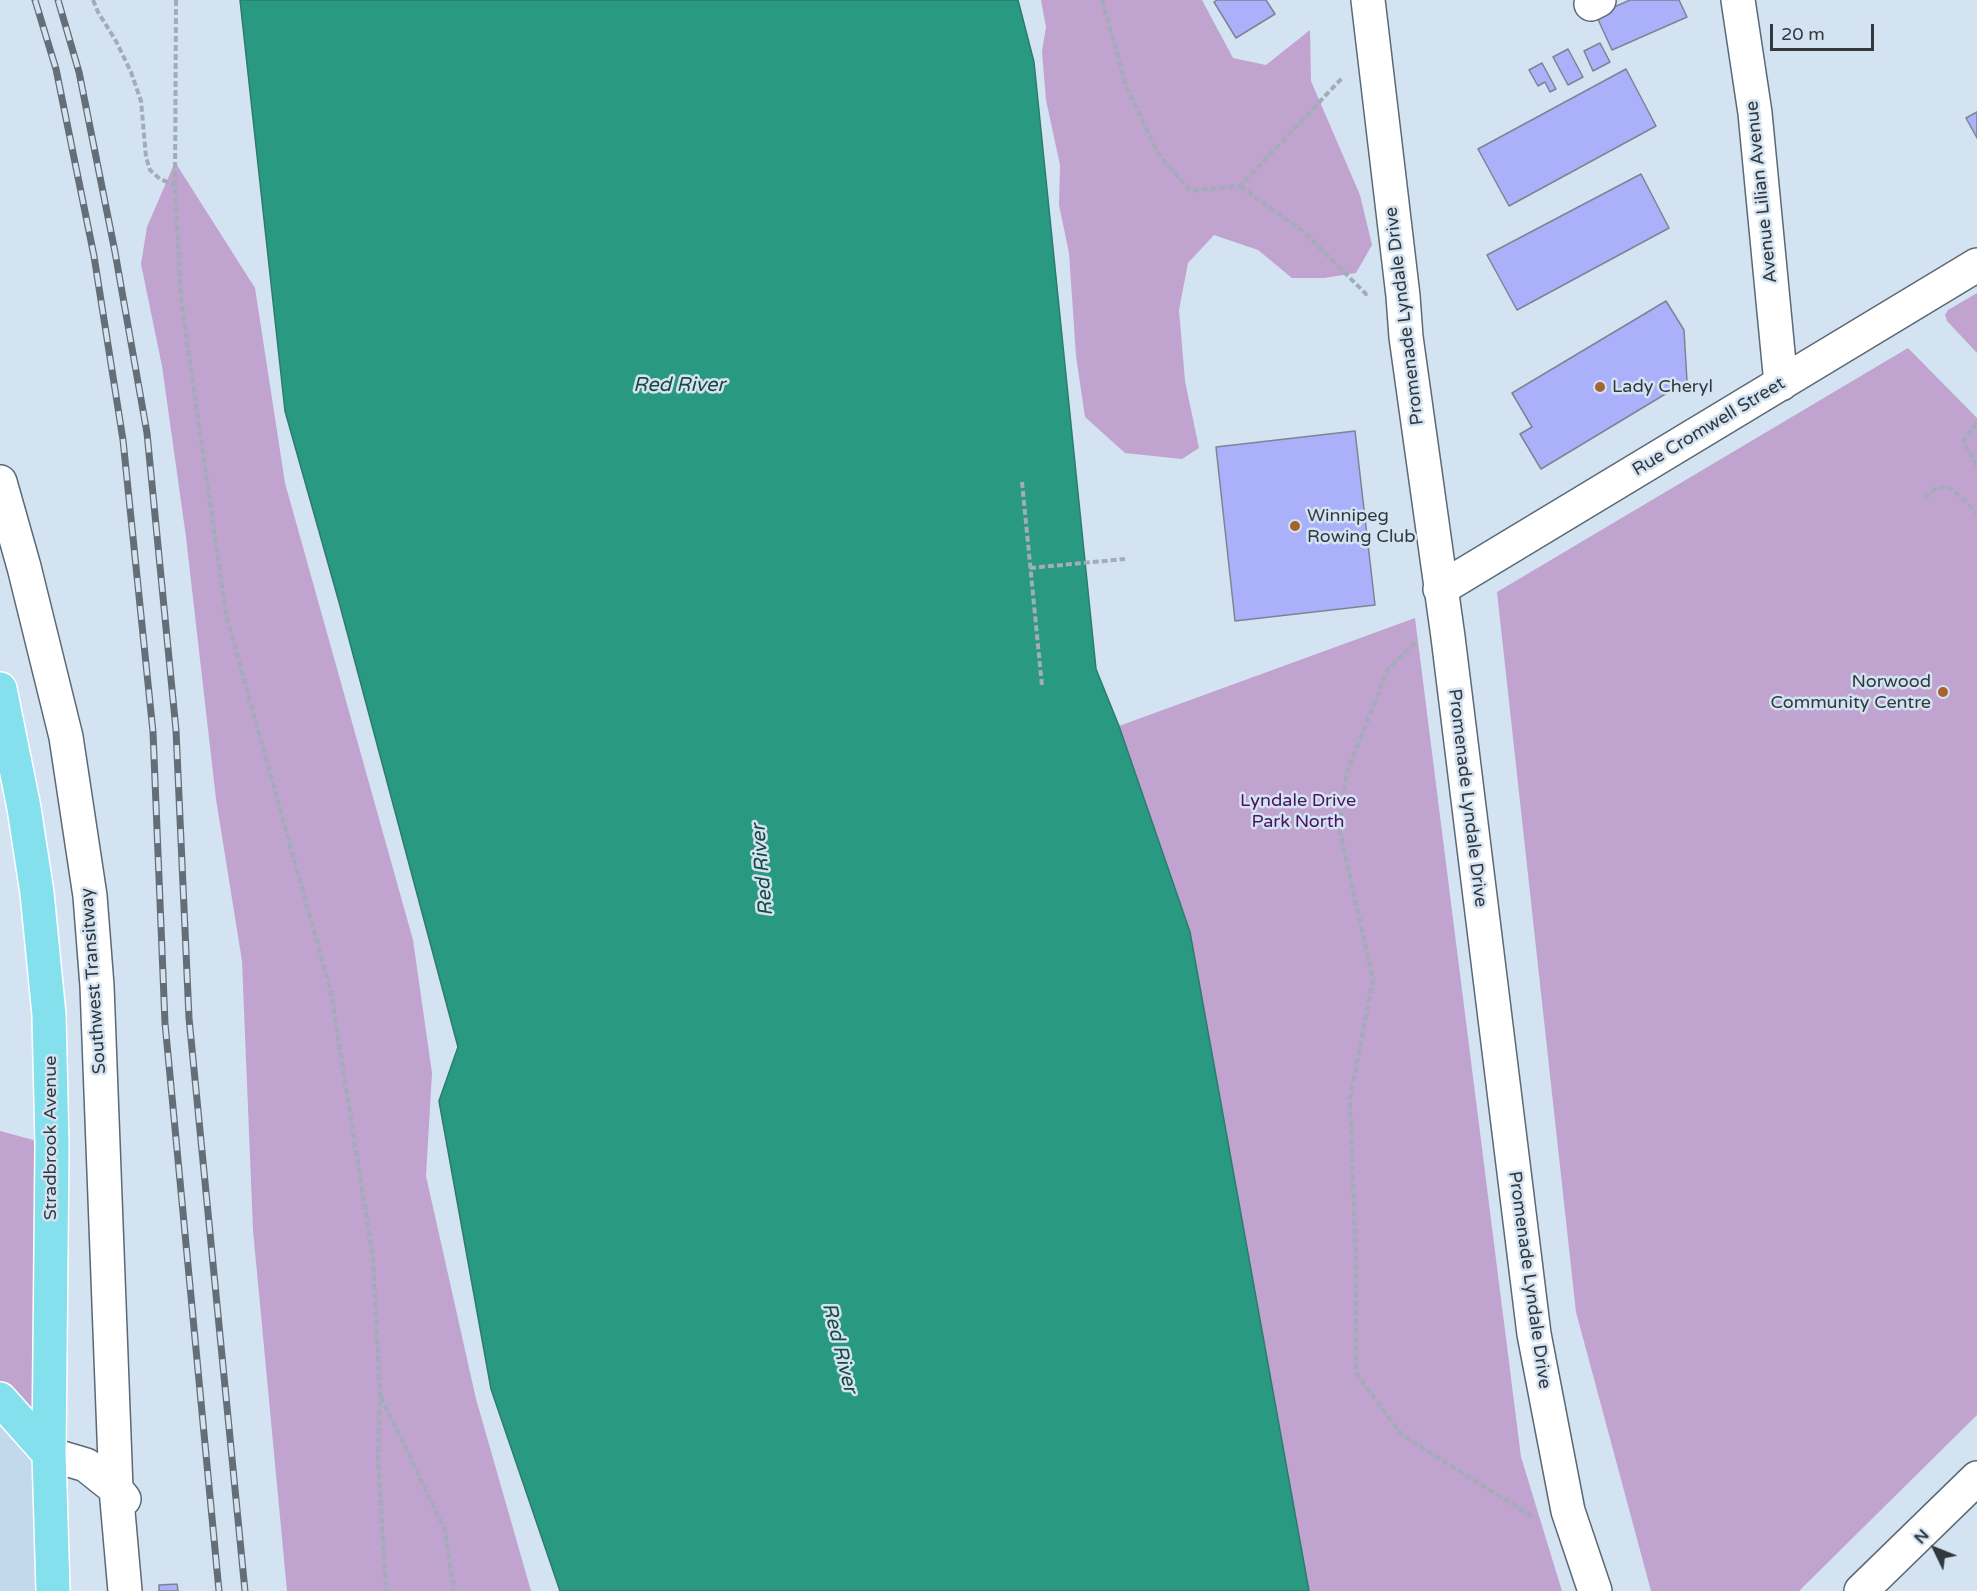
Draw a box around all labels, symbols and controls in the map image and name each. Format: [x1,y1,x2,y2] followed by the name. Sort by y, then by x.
[1773,12,1876,50] scale bar
[1781,23,1825,45] text: 20 m
[1742,100,1782,284] street label: Avenue Lilian Avenue
[1381,206,1429,426] street label: Promenade Lyndale Drive
[1629,373,1789,481] street label: Rue Cromwell Street
[633,374,725,398] water label: Red River
[1612,376,1713,398] place label: Lady Cheryl
[1593,380,1607,394] marker: Lady Cheryl
[1307,505,1416,548] place label: Winnipeg Rowing Club
[1288,519,1302,533] marker: Winnipeg Rowing Club
[1770,671,1931,714] place label: Norwood Community Centre
[1936,685,1950,699] marker: Norwood Community Centre
[1443,688,1491,908] street label: Promenade Lyndale Drive
[1240,790,1356,832] park label: Lyndale Drive Park North
[747,823,779,917] water label: Red River
[77,887,111,1075] street label: Southwest Transitway
[40,1056,62,1220] street label: Stradbrook Avenue
[1503,1170,1555,1390] street label: Promenade Lyndale Drive
[816,1300,862,1396] water label: Red River
[1905,1519,1965,1579] north arrow
[1910,1525,1934,1548] text: N

